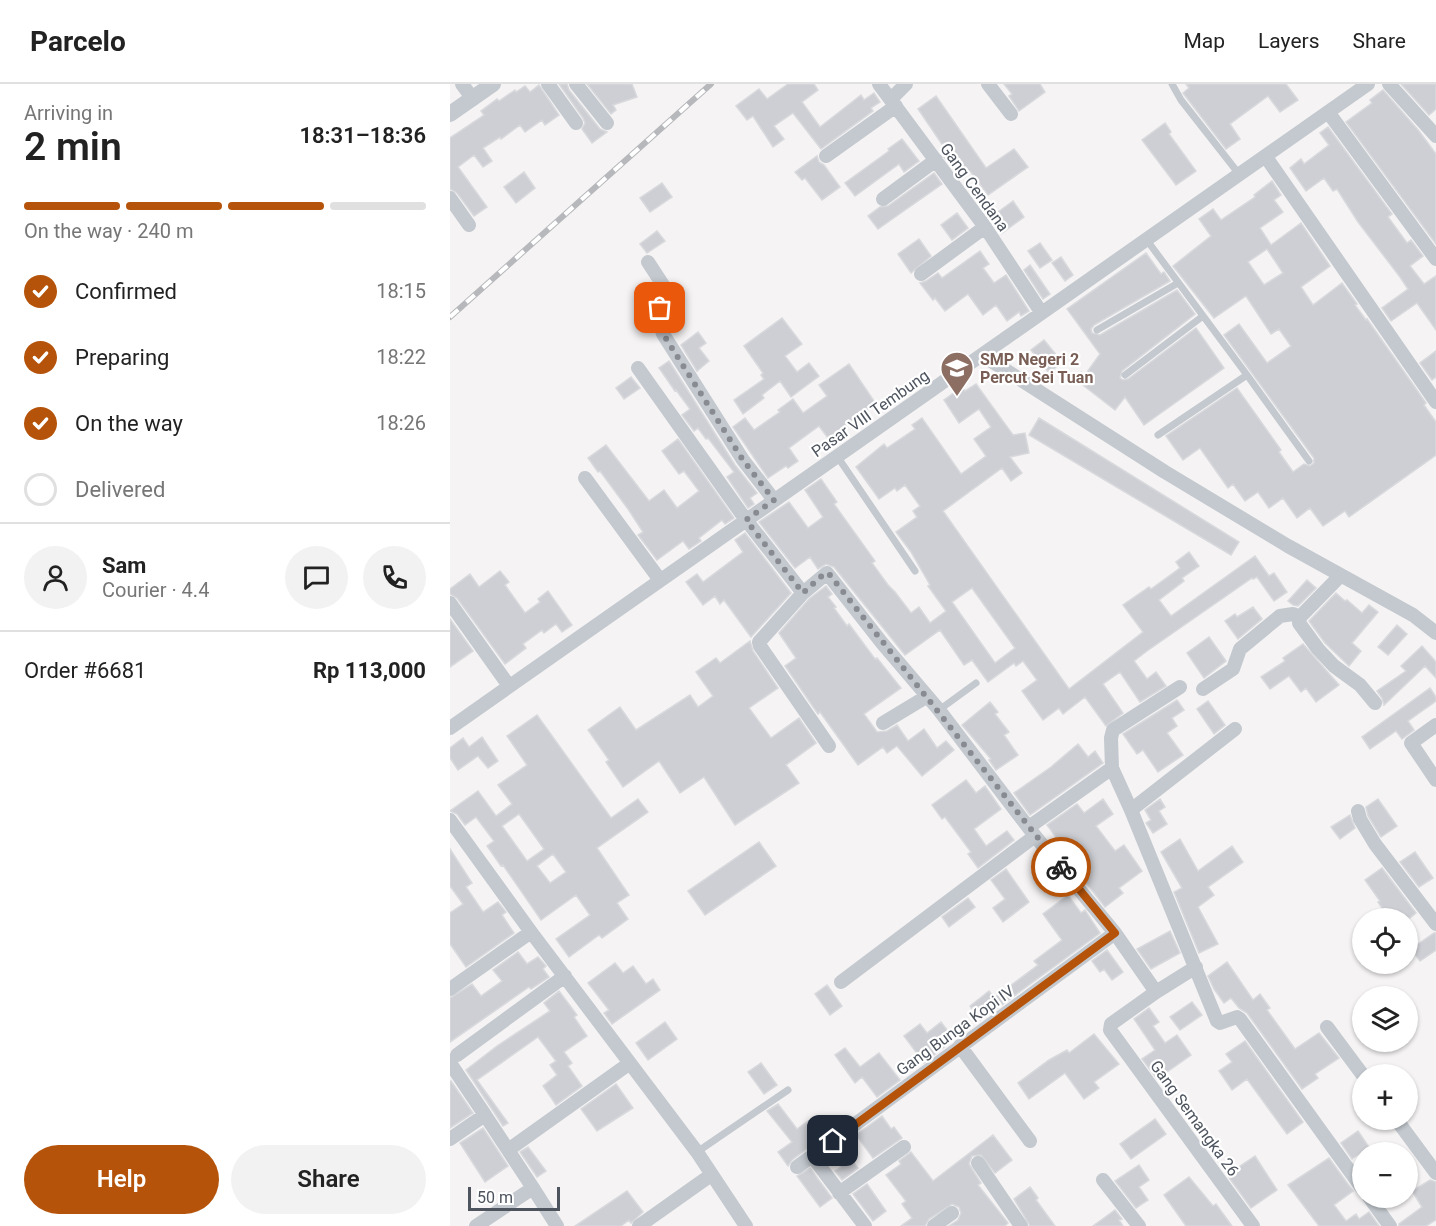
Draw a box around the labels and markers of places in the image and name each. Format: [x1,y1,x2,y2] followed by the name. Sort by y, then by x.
[634,282,685,333] pin
[939,350,975,397] school or university icon: SMP Negeri 2 Percut Sei Tuan
[980,350,1093,387] place label: SMP Negeri 2 Percut Sei Tuan
[807,1115,858,1166] pin

